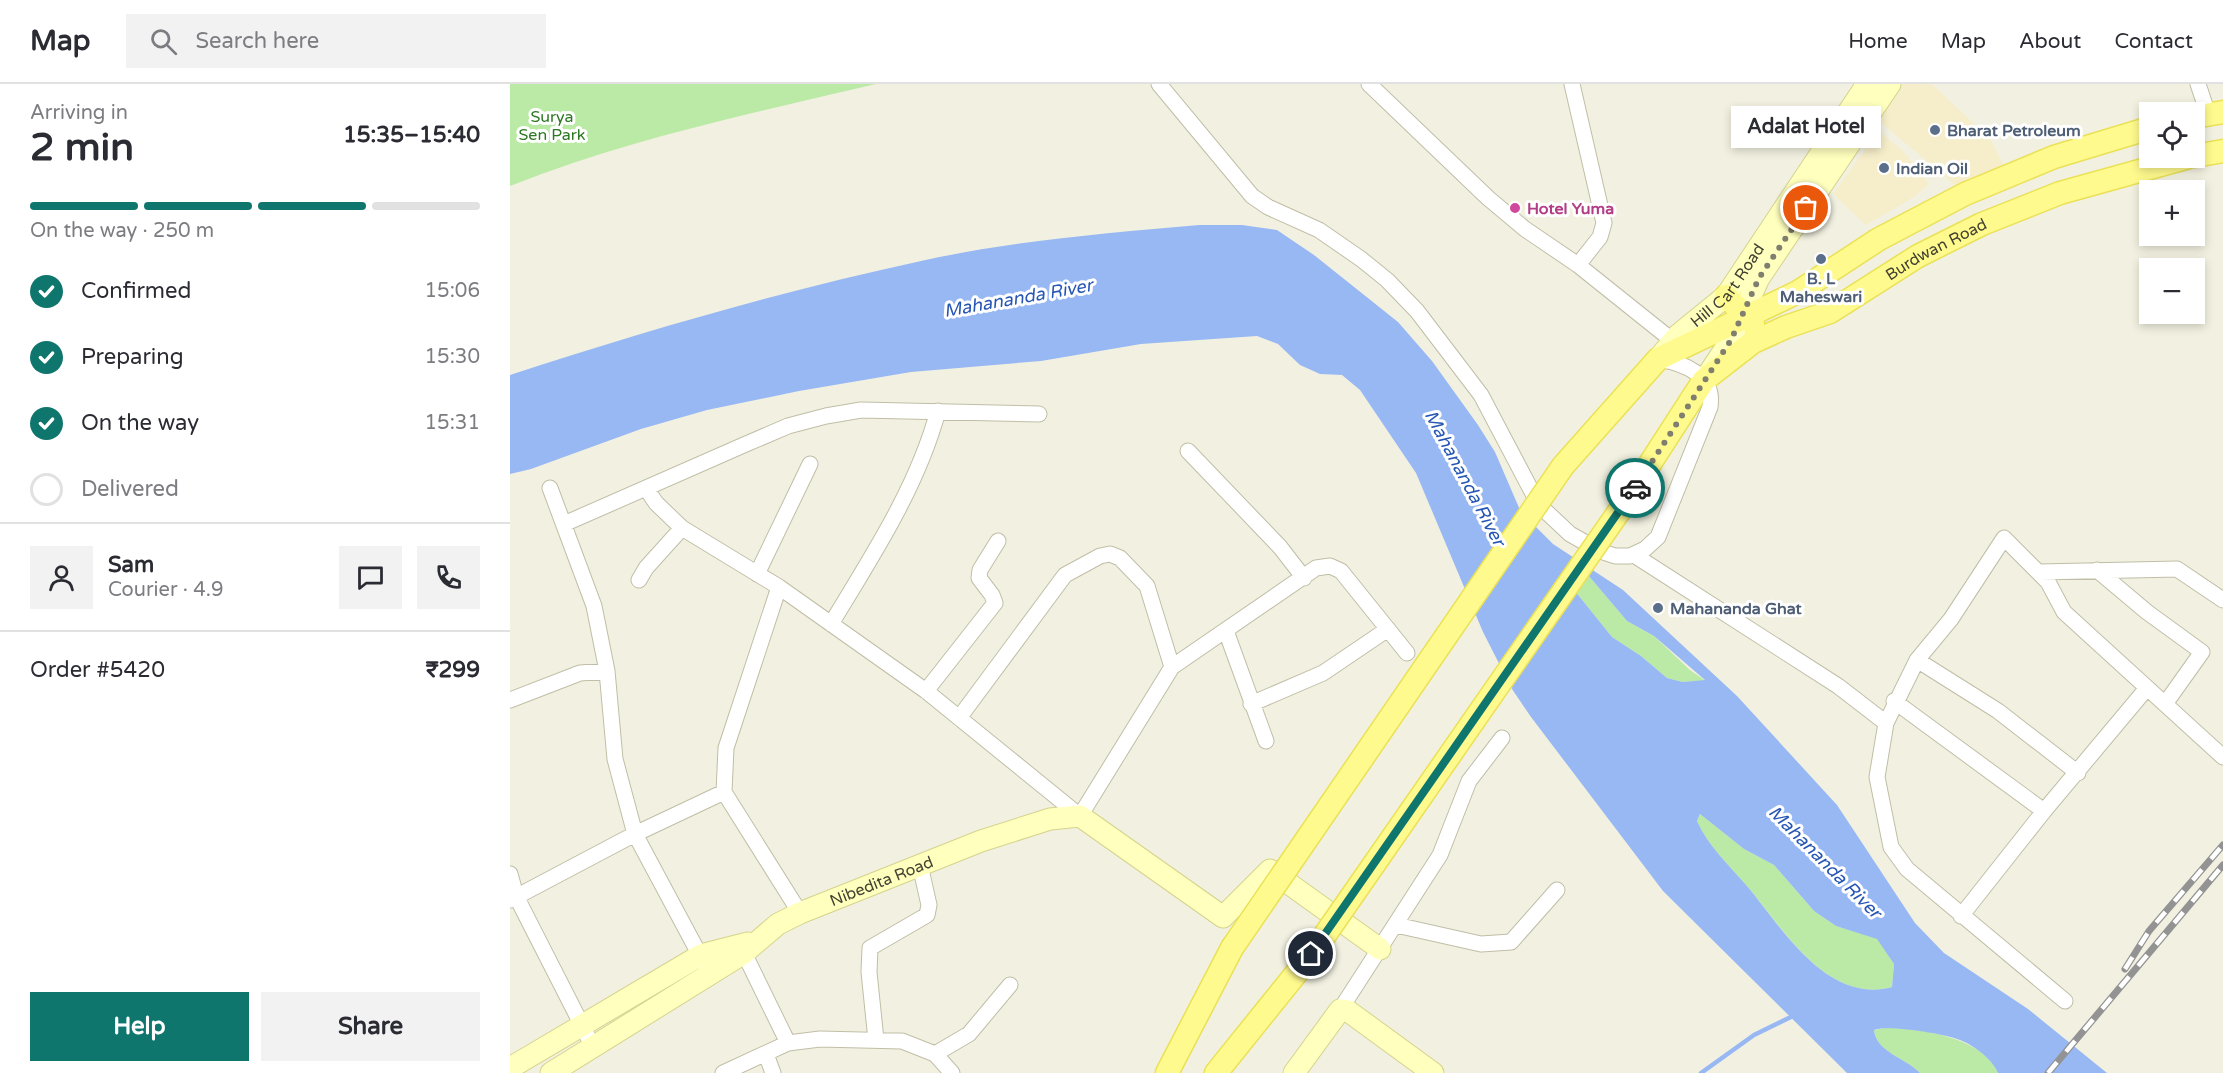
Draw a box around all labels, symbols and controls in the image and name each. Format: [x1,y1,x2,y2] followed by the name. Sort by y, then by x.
[126,14,546,68] search box
[30,24,90,58] text: Map
[147,25,180,58] icon: search
[195,28,319,54] text: Search here
[1848,29,1908,54] text: Home
[1941,29,1986,54] text: Map
[2019,29,2081,54] text: About
[2114,29,2193,54] text: Contact
[30,101,128,125] text: Arriving in
[2139,102,2205,324] map controls
[2139,102,2205,168] button: locate
[1731,106,1881,148] callout: Adalat Hotel
[519,107,586,145] park label: Surya Sen Park
[1747,115,1865,139] text: Adalat Hotel
[1947,121,2081,141] place label: Bharat Petroleum
[343,122,480,148] text: 15:35–15:40
[1928,123,1942,137] marker: Bharat Petroleum
[30,124,134,171] text: 2 min
[1896,159,1968,179] place label: Indian Oil
[1877,161,1891,175] marker: Indian Oil
[2139,180,2205,246] button: +
[1780,182,1831,233] pin
[1789,191,1822,224] icon: bag
[1527,199,1614,219] place label: Hotel Yuma
[1508,201,1522,215] marker: Hotel Yuma
[1882,214,1990,285] street label: Burdwan Road
[30,219,214,243] text: On the way · 250 m
[1687,240,1769,332] street label: Hill Cart Road
[1814,252,1828,266] marker: B. L Maheswari
[2139,258,2205,324] button: −
[1780,269,1862,307] place label: B. L Maheswari
[942,274,1096,322] water label: Mahananda River
[30,275,63,308] icon: check
[81,278,191,304] text: Confirmed
[425,279,480,303] text: 15:06
[30,341,63,374] icon: check
[81,344,184,370] text: Preparing
[425,345,480,369] text: 15:30
[1420,406,1511,551] water label: Mahananda River
[30,407,63,440] icon: check
[81,410,199,436] text: On the way
[425,411,480,435] text: 15:31
[1605,458,1665,518] courier
[1619,472,1652,505] icon: car
[81,476,179,502] text: Delivered
[30,546,93,609] button: person
[339,546,402,609] button: chat
[417,546,480,609] button: phone
[108,552,154,578] text: Sam
[108,578,223,602] text: Courier · 4.9
[1670,599,1803,619] place label: Mahananda Ghat
[1651,601,1665,615] marker: Mahananda Ghat
[30,657,165,683] text: Order #5420
[426,657,480,683] text: ₹299
[1764,801,1887,924] water label: Mahananda River
[827,852,936,911] street label: Nibedita Road
[1285,928,1336,979] pin
[1294,937,1327,970] icon: home
[30,992,249,1061] button: Help
[261,992,480,1061] button: Share

